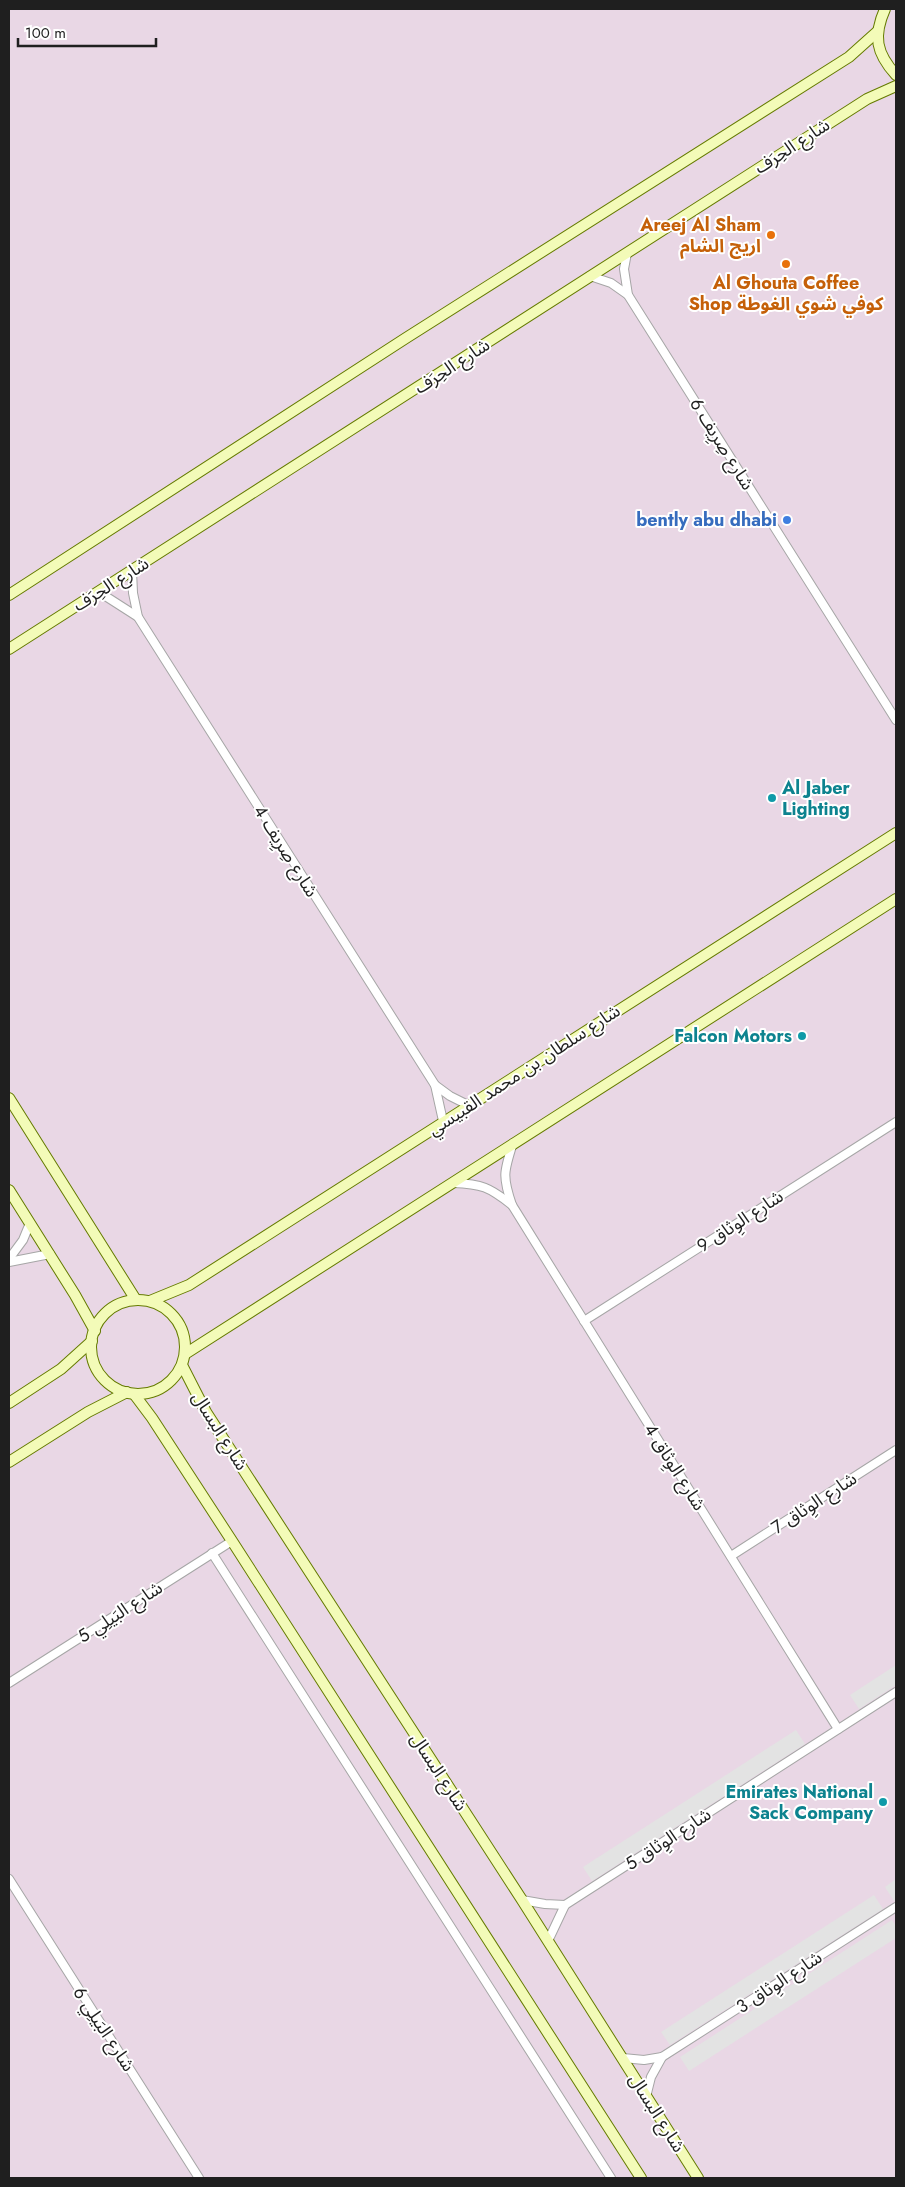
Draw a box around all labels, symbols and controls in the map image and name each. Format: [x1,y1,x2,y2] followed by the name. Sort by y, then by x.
[18,15,155,47] scale bar
[25,22,66,44] text: 100 m
[749,112,835,181] street label: شارع الحِرَف
[639,212,761,259] place label: Areej Al Sham اريج الشام
[765,229,777,241] marker: Areej Al Sham اريج الشام
[780,258,792,270] marker: Al Ghouta Coffee Shop كوفي شوي الغوطة
[689,270,884,318] place label: Al Ghouta Coffee Shop كوفي شوي الغوطة
[409,332,495,401] street label: شارع الحِرَف
[683,393,761,496] street label: شارع صِرِيف 6
[636,507,777,533] place label: bently abu dhabi
[781,514,793,526] marker: bently abu dhabi
[68,550,155,618] street label: شارع الحِرَف
[781,775,851,822] place label: Al Jaber Lighting
[766,792,778,804] marker: Al Jaber Lighting
[246,800,325,903] street label: شارع صِرِيف 4
[423,998,626,1143] street label: شارع سلطان بن محمد القبيسي
[674,1023,792,1049] place label: Falcon Motors
[796,1030,808,1042] marker: Falcon Motors
[692,1183,789,1260] street label: شارع الوِثاق 9
[185,1387,255,1476] street label: شارع البسال
[637,1418,712,1516] street label: شارع الوِثاق 4
[766,1466,863,1542] street label: شارع الوِثاق 7
[72,1575,168,1650] street label: شارع البَيلِي 5
[403,1728,474,1817] street label: شارع البسال
[725,1779,874,1826] place label: Emirates National Sack Company
[877,1796,889,1808] marker: Emirates National Sack Company
[620,1801,717,1878] street label: شارع الوِثاق 5
[731,1944,828,2021] street label: شارع الوِثاق 3
[66,1981,141,2077] street label: شارع البَيلِي 6
[622,2069,692,2158] street label: شارع البسال

